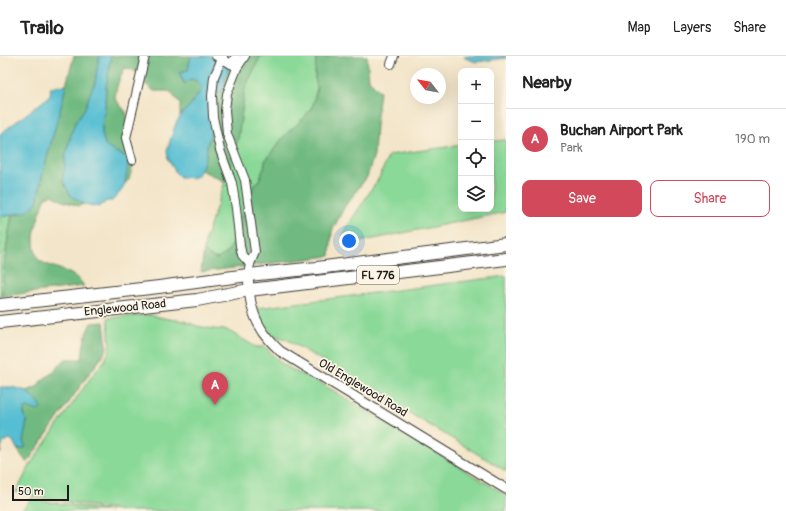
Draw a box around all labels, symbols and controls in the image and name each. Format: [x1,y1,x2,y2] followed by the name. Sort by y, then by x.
[20,16,64,40] text: Trailo
[628,19,651,36] text: Map
[673,19,711,36] text: Layers
[733,19,766,36] text: Share
[410,68,446,104] north arrow
[458,68,494,212] map controls
[458,68,494,104] button: +
[522,72,571,93] text: Nearby
[458,104,494,140] button: −
[560,121,683,140] text: Buchan Airport Park
[531,131,539,147] text: A
[735,131,770,147] text: 190 m
[458,140,494,176] button: locate
[560,140,583,156] text: Park
[458,176,494,212] button: layers
[522,180,642,217] button: Save
[650,180,770,217] button: Share
[339,231,359,251] your location
[357,266,399,284] road number: FL 776
[83,296,167,320] street label: Englewood Road
[316,356,410,421] street label: Old Englewood Road
[202,372,228,405] pin: A
[12,483,69,502] scale bar
[18,485,44,498] text: 50 m

